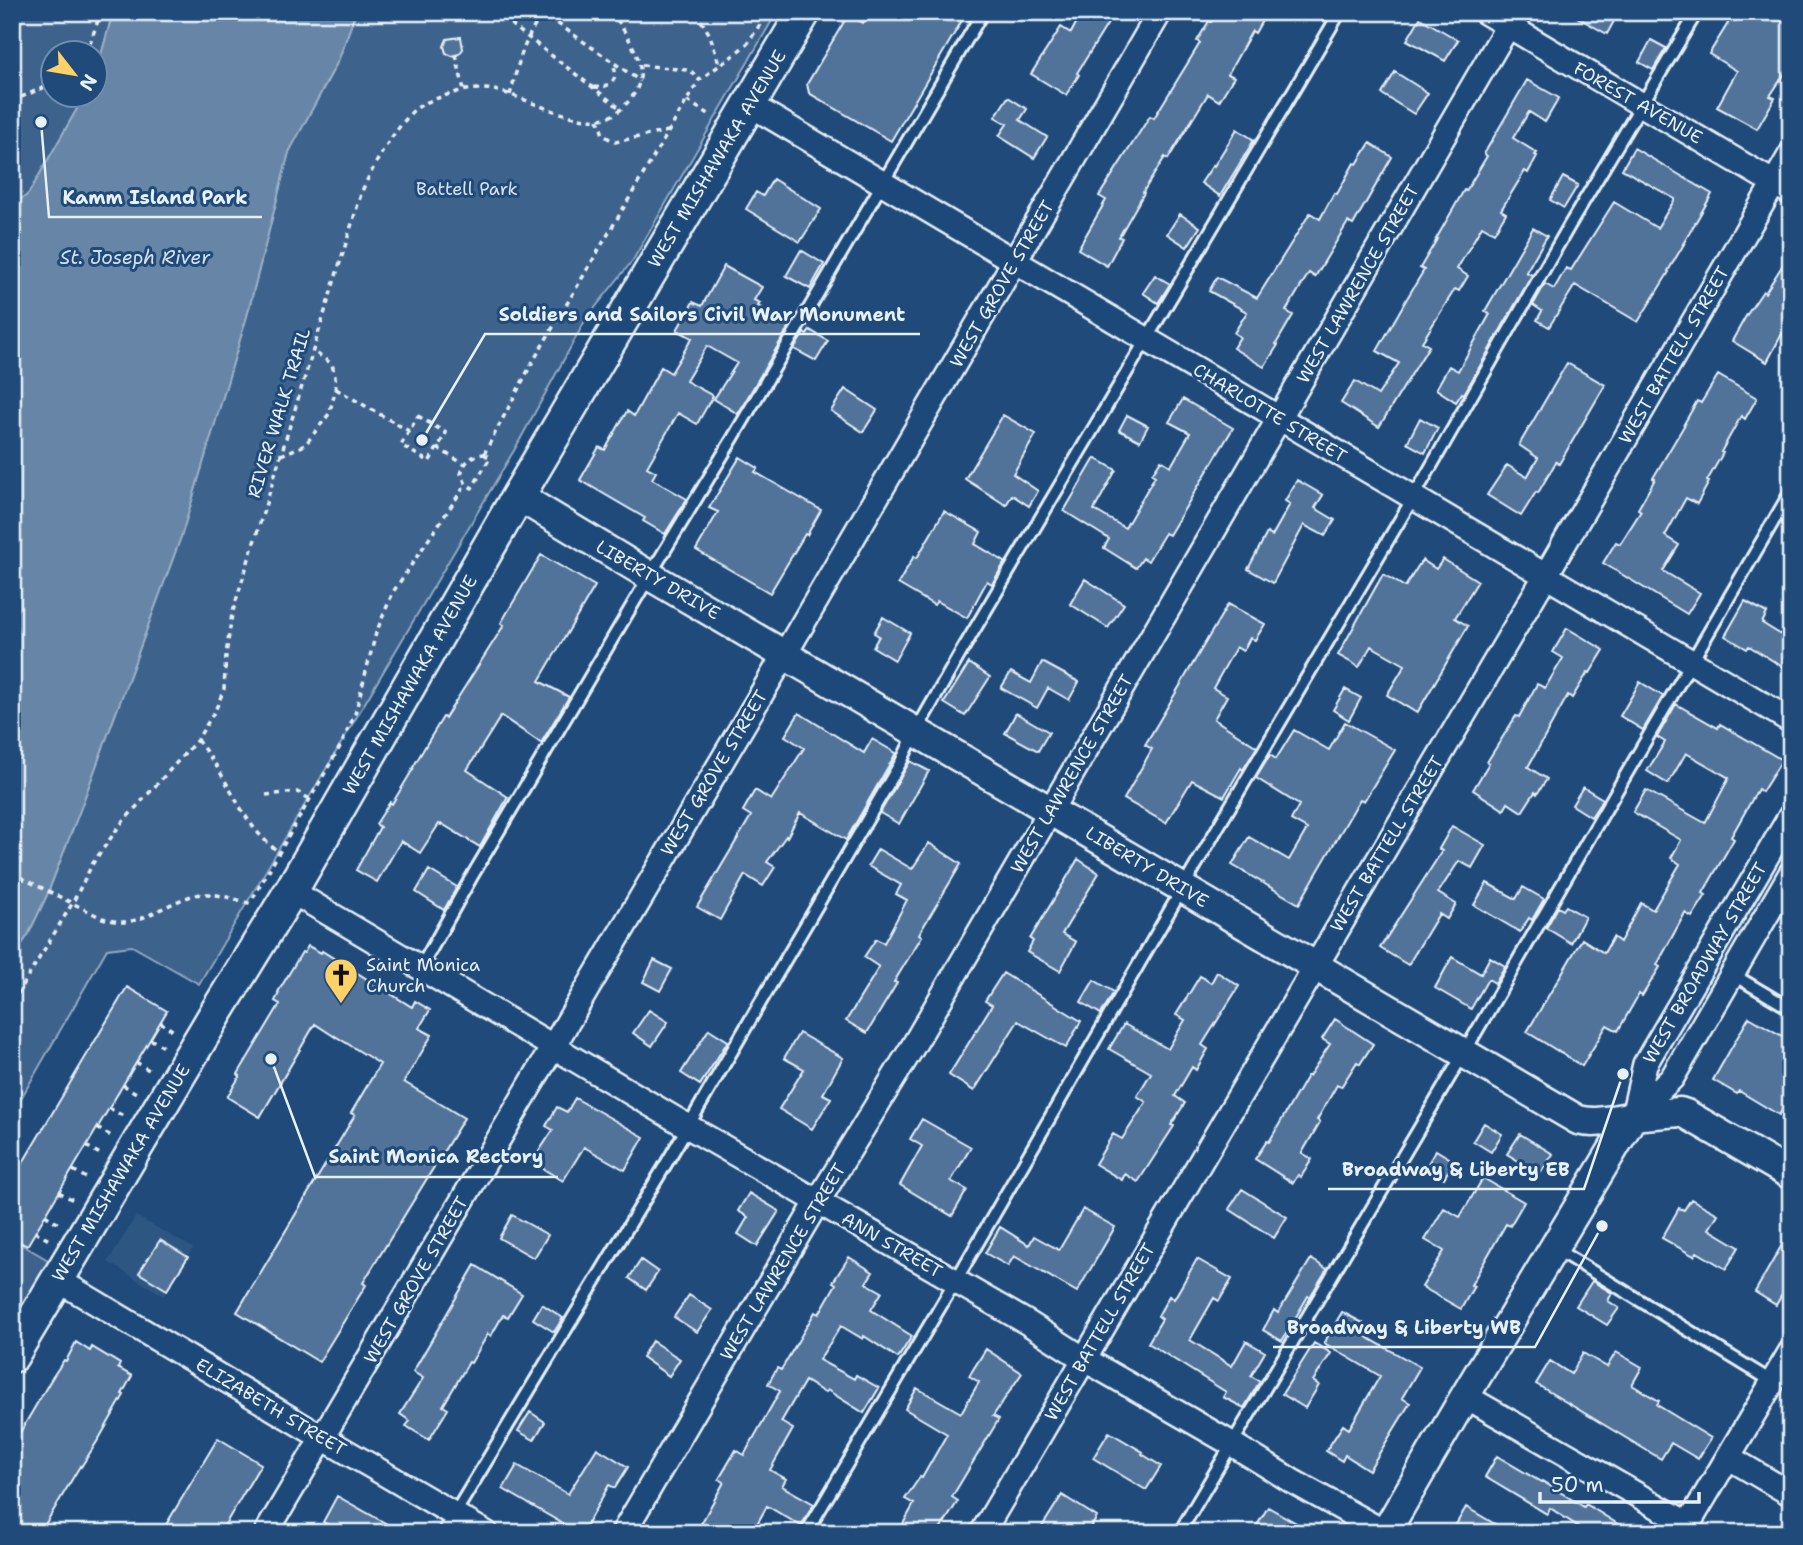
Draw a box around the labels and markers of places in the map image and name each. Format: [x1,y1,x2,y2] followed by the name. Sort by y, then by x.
[49,177,262,217] callout: Kamm Island Park
[485,294,920,334] callout: Soldiers and Sailors Civil War Monument
[366,953,480,998] place label: Saint Monica Church
[322,956,360,1005] church icon: Saint Monica Church
[315,1137,558,1177] callout: Saint Monica Rectory
[1328,1149,1584,1189] callout: Broadway & Liberty EB
[1273,1307,1535,1347] callout: Broadway & Liberty WB

